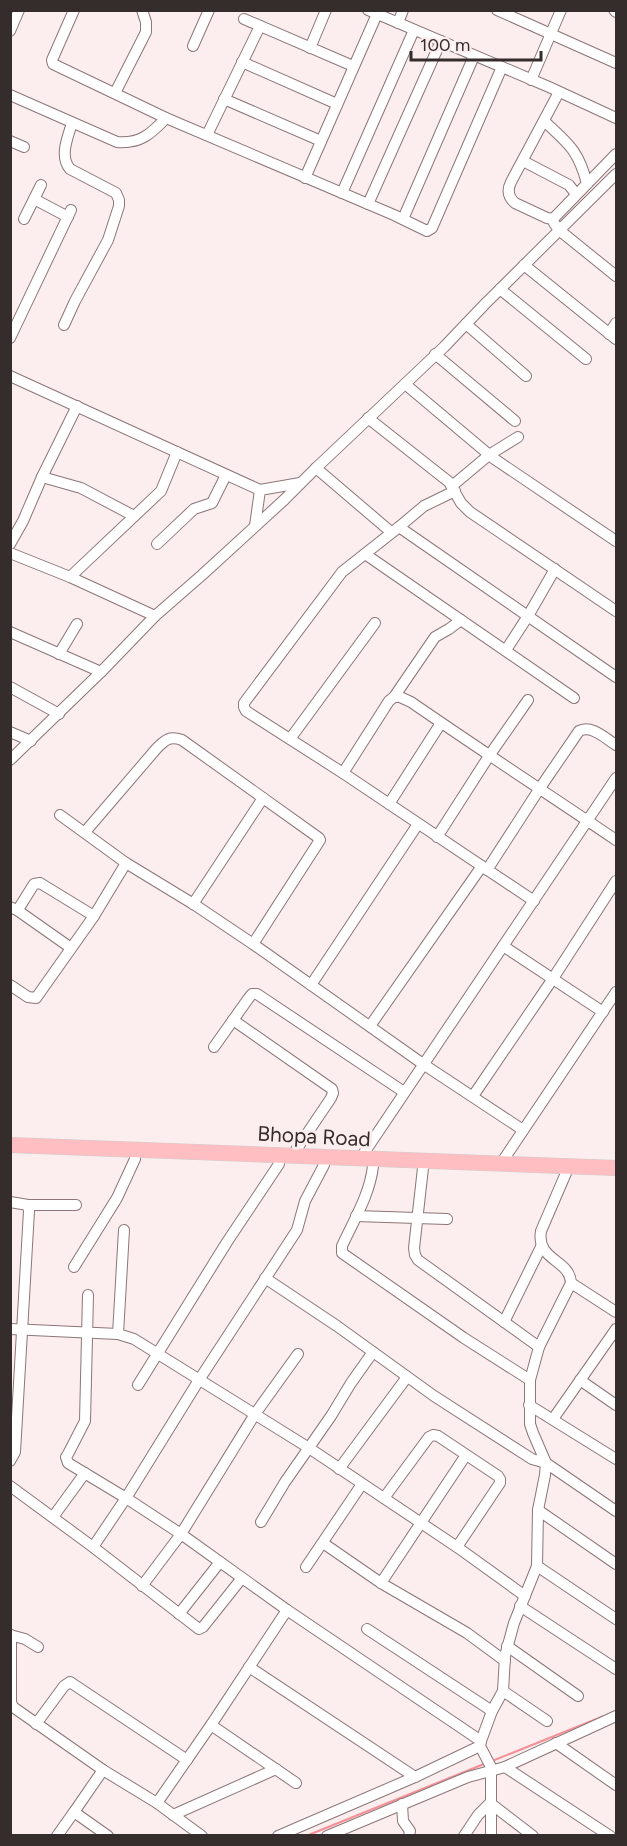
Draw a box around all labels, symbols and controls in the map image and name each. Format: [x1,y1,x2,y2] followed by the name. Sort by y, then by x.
[411,24,542,62] scale bar
[420,34,470,56] text: 100 m
[257,1121,371,1151] street label: Bhopa Road

